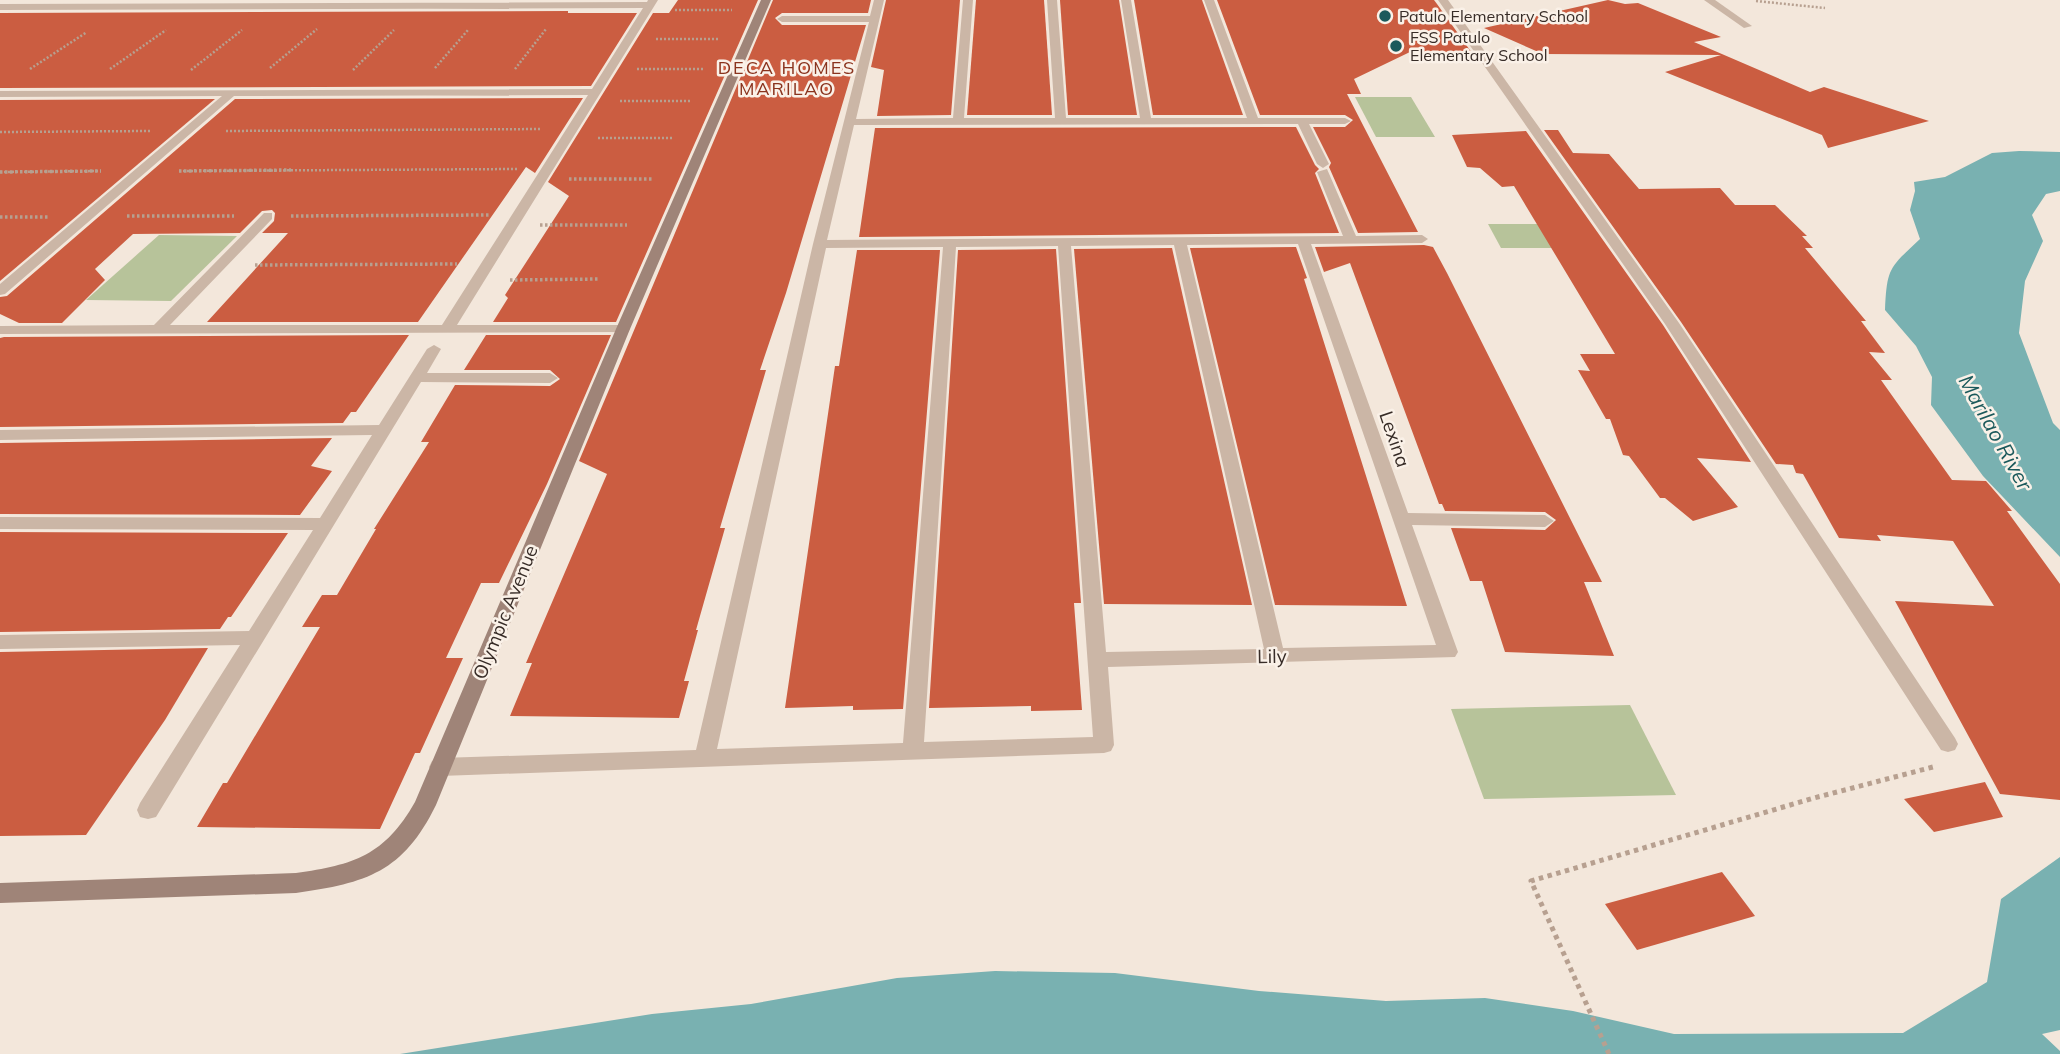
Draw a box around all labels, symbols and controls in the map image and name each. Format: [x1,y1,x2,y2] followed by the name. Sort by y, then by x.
[1399,6,1588,26] place label: Patulo Elementary School
[1377,8,1393,24] marker: Patulo Elementary School
[1410,27,1548,65] place label: FSS Patulo Elementary School
[1388,38,1404,54] marker: FSS Patulo Elementary School
[718,56,856,100] district label: DECA HOMES MARILAO
[1954,370,2039,495] water label: Marilao River
[1374,408,1416,470] street label: Lexina
[467,541,543,683] street label: Olympic Avenue
[1257,644,1287,668] street label: Lily

